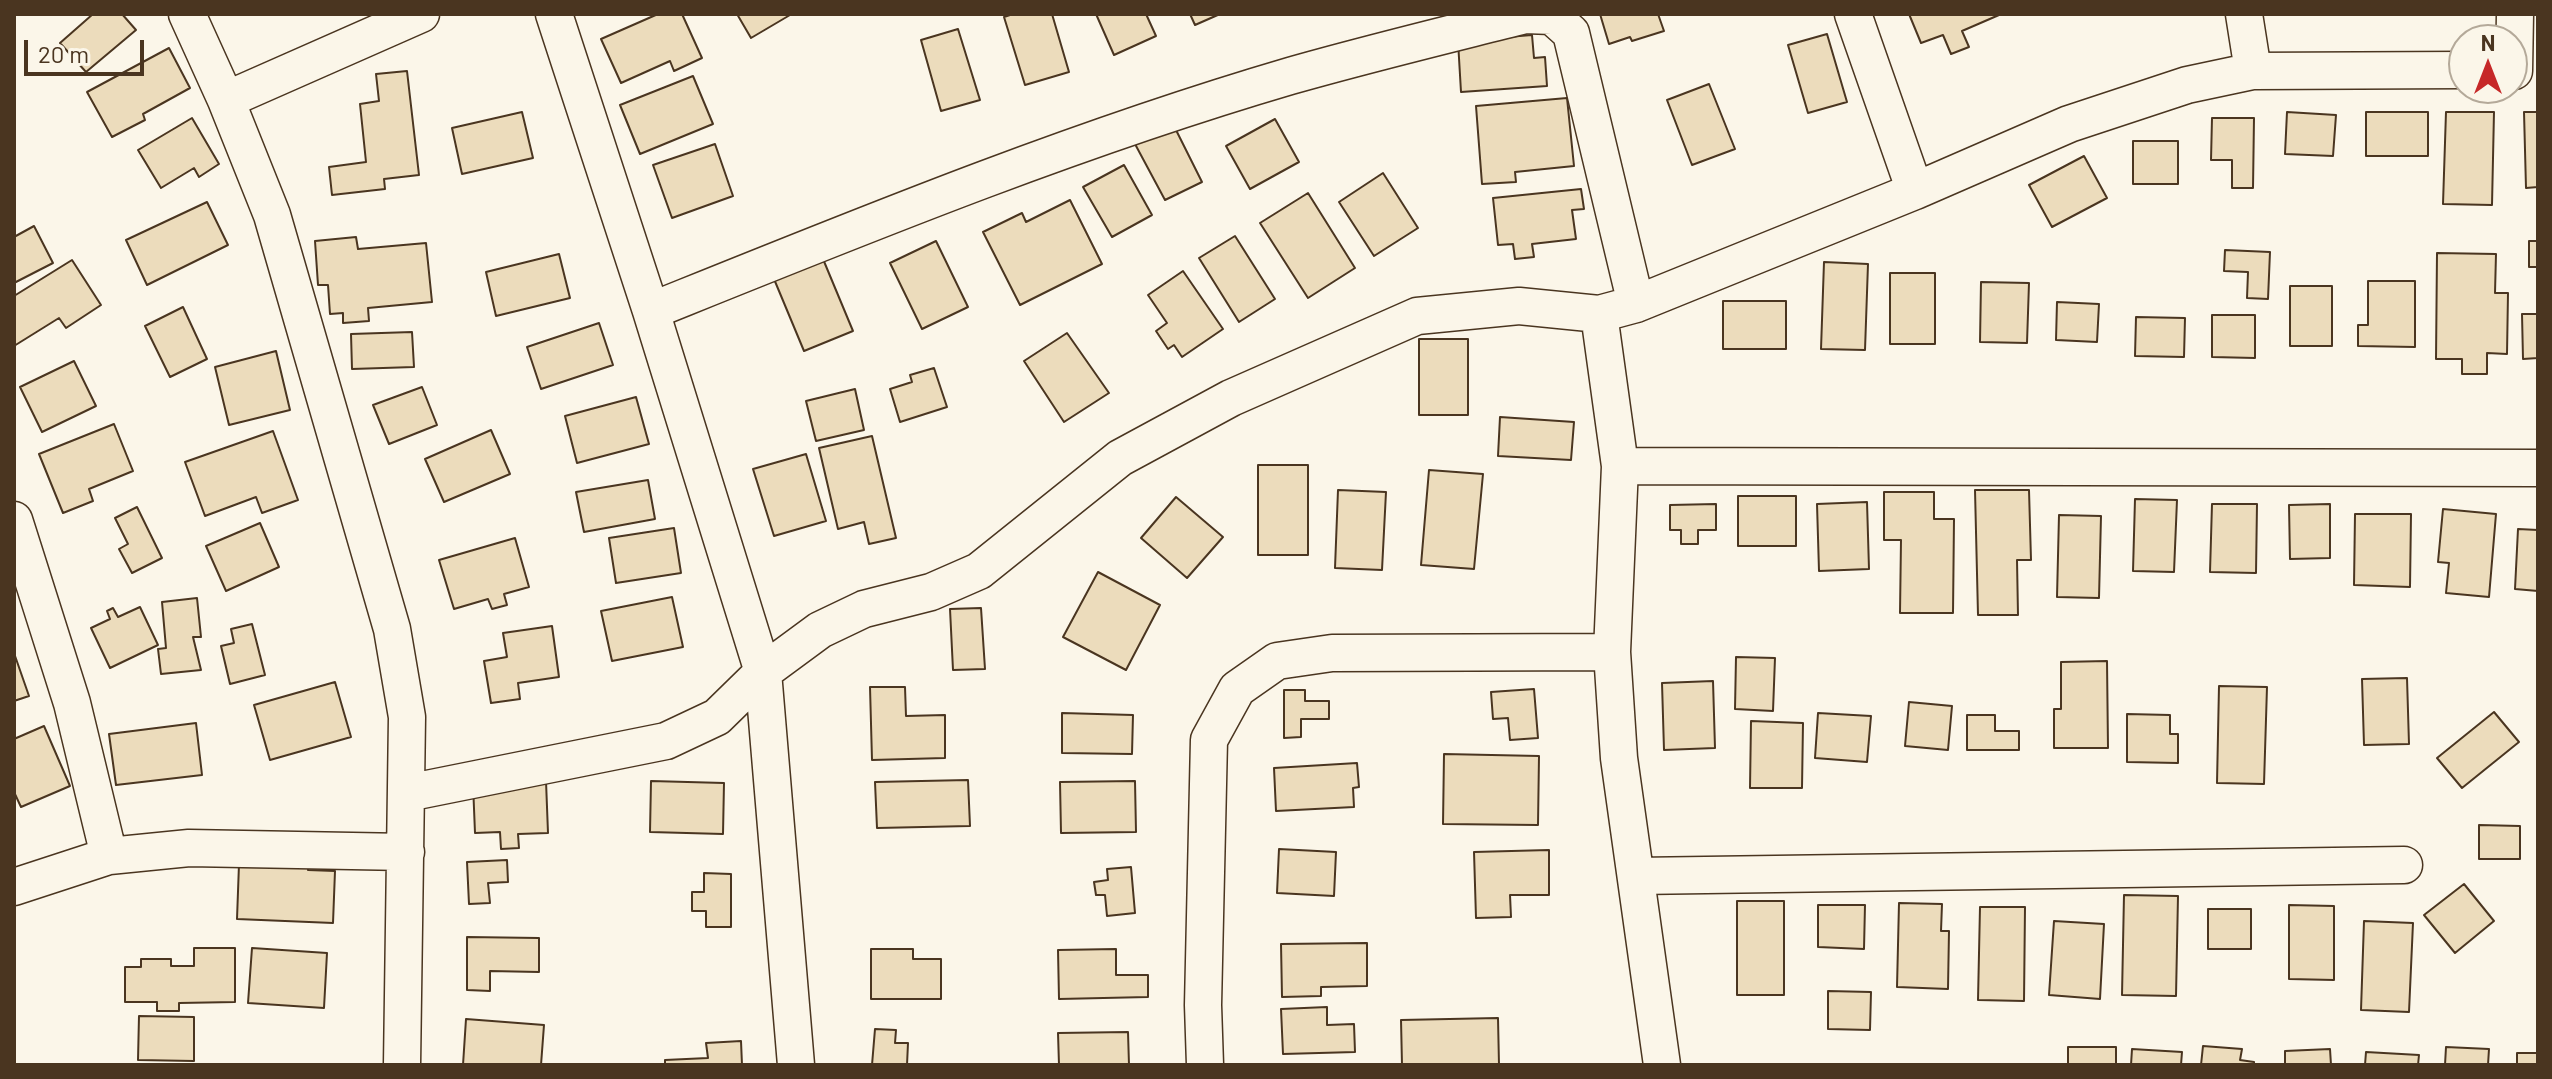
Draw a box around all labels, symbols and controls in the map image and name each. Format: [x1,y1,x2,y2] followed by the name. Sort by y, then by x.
[28,24,148,74] scale bar
[2448,24,2528,104] north arrow
[2481,29,2495,55] text: N
[38,39,89,68] text: 20 m

